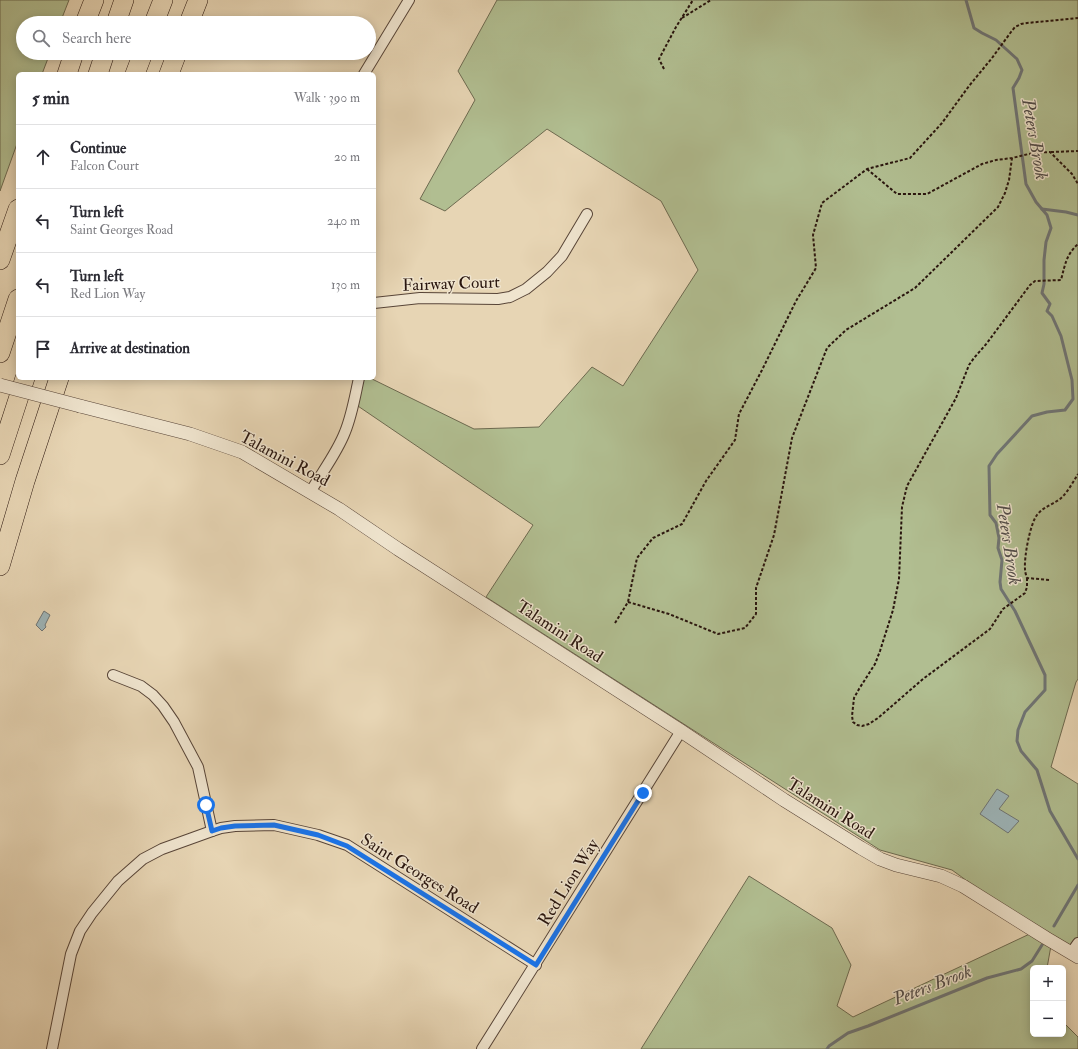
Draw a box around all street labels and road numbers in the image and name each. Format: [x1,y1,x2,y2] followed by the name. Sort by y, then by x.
[402,271,501,297] street label: Fairway Court
[236,426,334,491] street label: Talamini Road
[512,596,608,668] street label: Talamini Road
[783,773,879,844] street label: Talamini Road
[357,829,483,918] street label: Saint Georges Road
[533,835,605,930] street label: Red Lion Way

